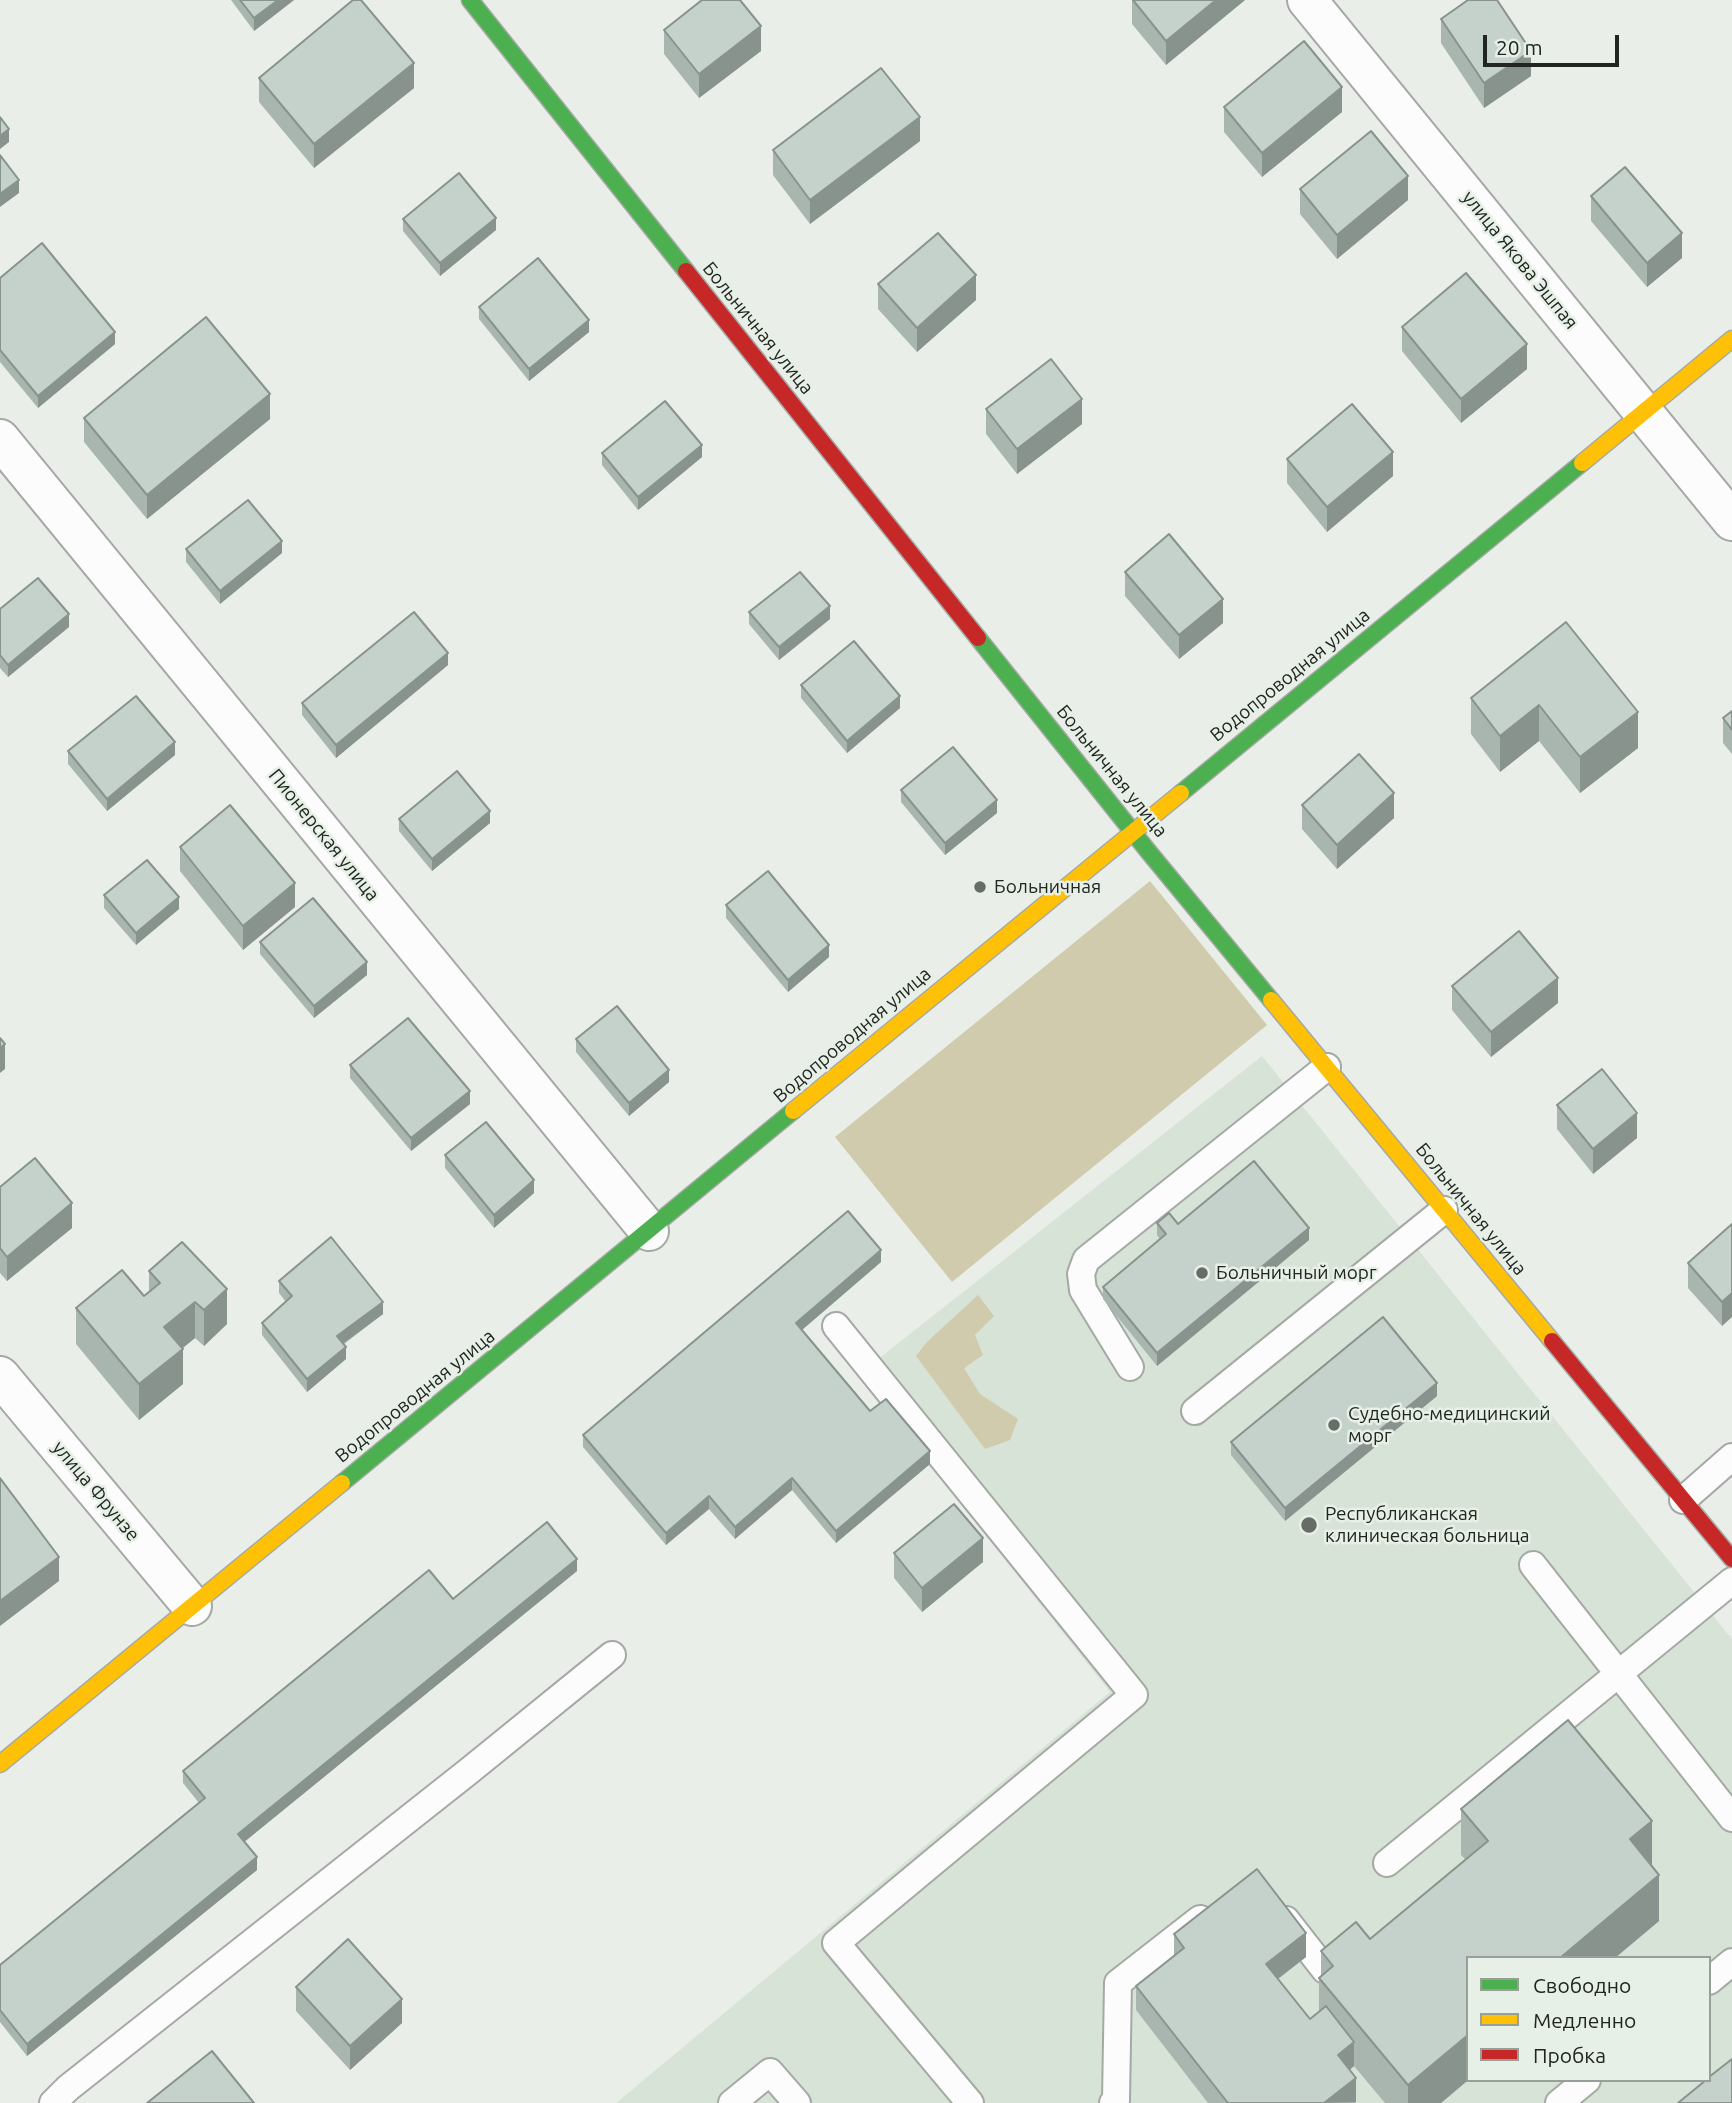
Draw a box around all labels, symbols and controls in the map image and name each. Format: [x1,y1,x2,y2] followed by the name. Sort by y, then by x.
[1487,21,1624,65] scale bar
[1496,35,1543,59] text: 20 m
[1457,186,1583,334] street label: улица Якова Эшпая
[698,257,818,399] street label: Больничная улица
[1206,604,1374,746] street label: Водопроводная улица
[1052,700,1172,842] street label: Больничная улица
[264,764,384,906] street label: Пионерская улица
[994,876,1101,898] place label: Больничная
[972,879,988,895] marker: Больничная
[769,962,935,1108] street label: Водопроводная улица
[1411,1138,1531,1280] street label: Больничная улица
[1216,1262,1377,1284] place label: Больничный морг
[1194,1265,1210,1281] marker: Больничный морг
[331,1325,499,1467] street label: Водопроводная улица
[1348,1403,1550,1447] place label: Судебно-медицинский морг
[1326,1417,1342,1433] marker: Судебно-медицинский морг
[48,1436,144,1546] street label: улица Фрунзе
[1325,1503,1530,1547] place label: Республиканская клиническая больница
[1299,1515,1319,1535] marker: Республиканская клиническая больница
[1466,1956,1711,2082] legend
[1533,1973,1631,1997] text: Свободно
[1533,2008,1636,2032] text: Медленно
[1533,2043,1606,2067] text: Пробка

